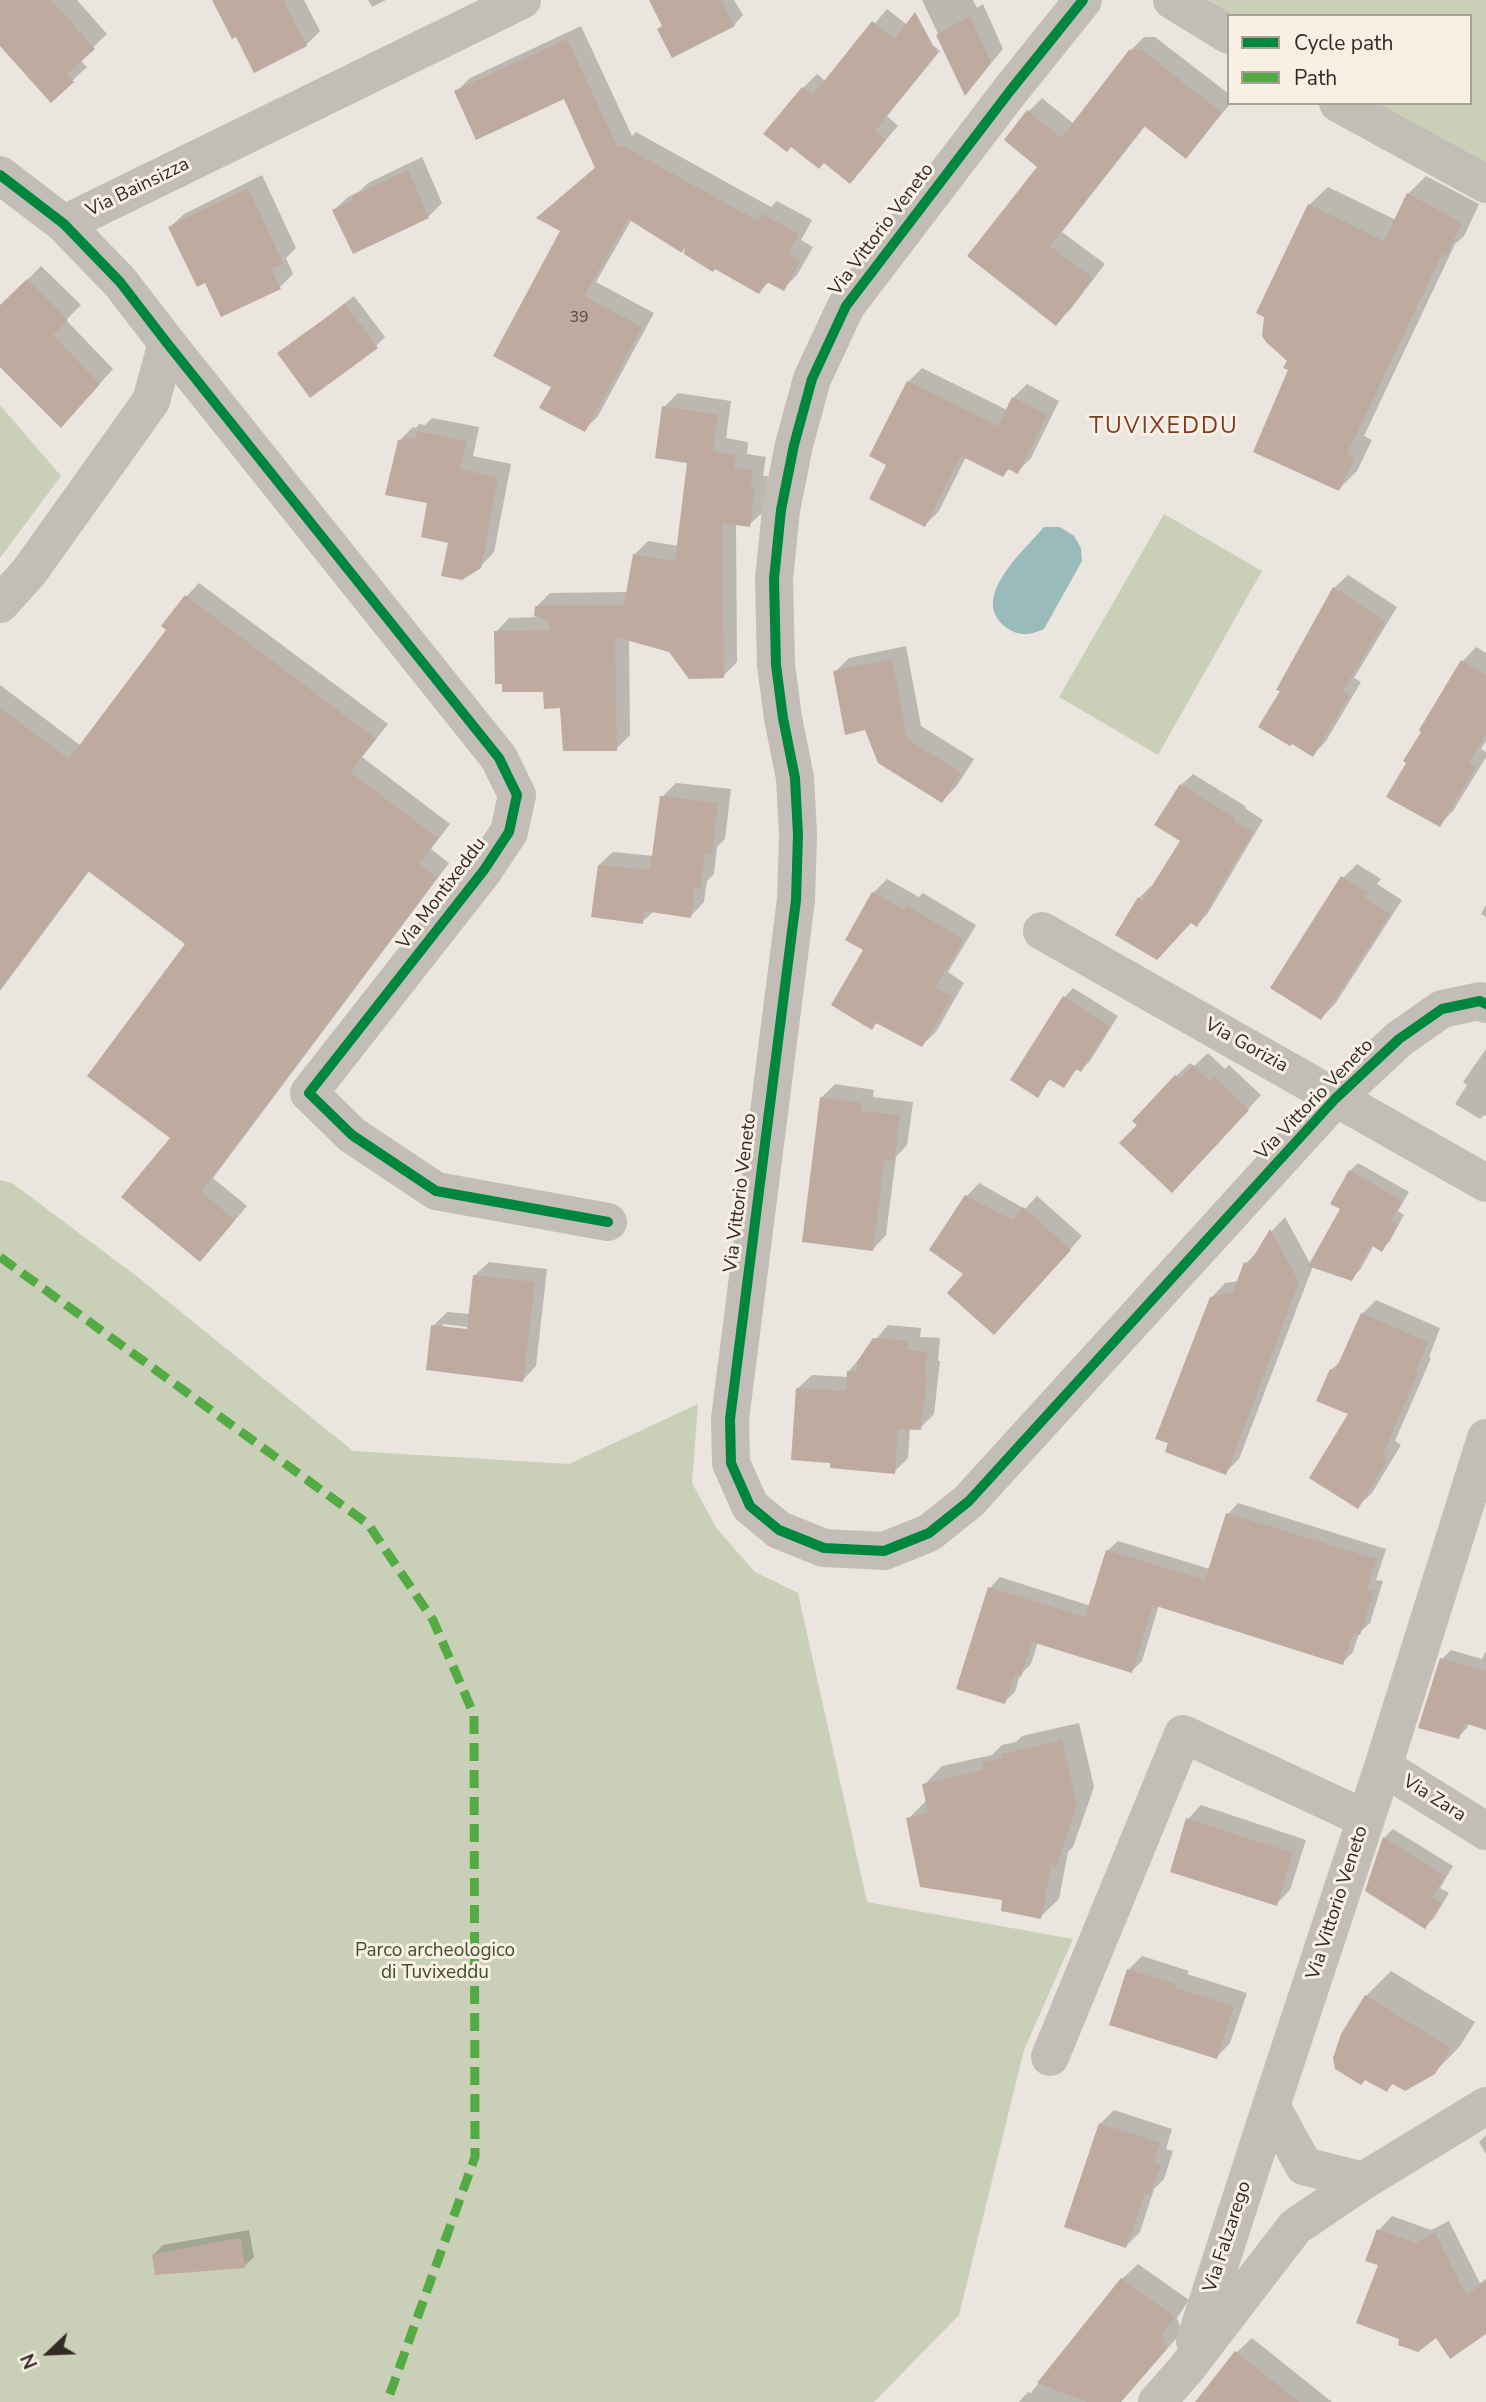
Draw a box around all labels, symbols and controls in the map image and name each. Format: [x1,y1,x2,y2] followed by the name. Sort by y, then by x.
[1227,14,1472,105] legend
[1294,29,1393,57] text: Cycle path
[1294,64,1337,92] text: Path
[83,153,193,223] street label: Via Bainsizza
[825,159,939,301] street label: Via Vittorio Veneto
[569,308,589,328] house number: 39
[1090,413,1238,441] district label: TUVIXEDDU
[393,834,491,954] street label: Via Montixeddu
[1201,1014,1291,1078] street label: Via Gorizia
[1251,1034,1379,1166] street label: Via Vittorio Veneto
[720,1112,762,1274] street label: Via Vittorio Veneto
[1398,1771,1470,1827] street label: Via Zara
[1302,1823,1374,1983] street label: Via Vittorio Veneto
[355,1940,515,1984] park label: Parco archeologico di Tuvixeddu
[1199,2179,1257,2295] street label: Via Falzarego
[14,2318,84,2388] north arrow
[15,2350,44,2373] text: N

